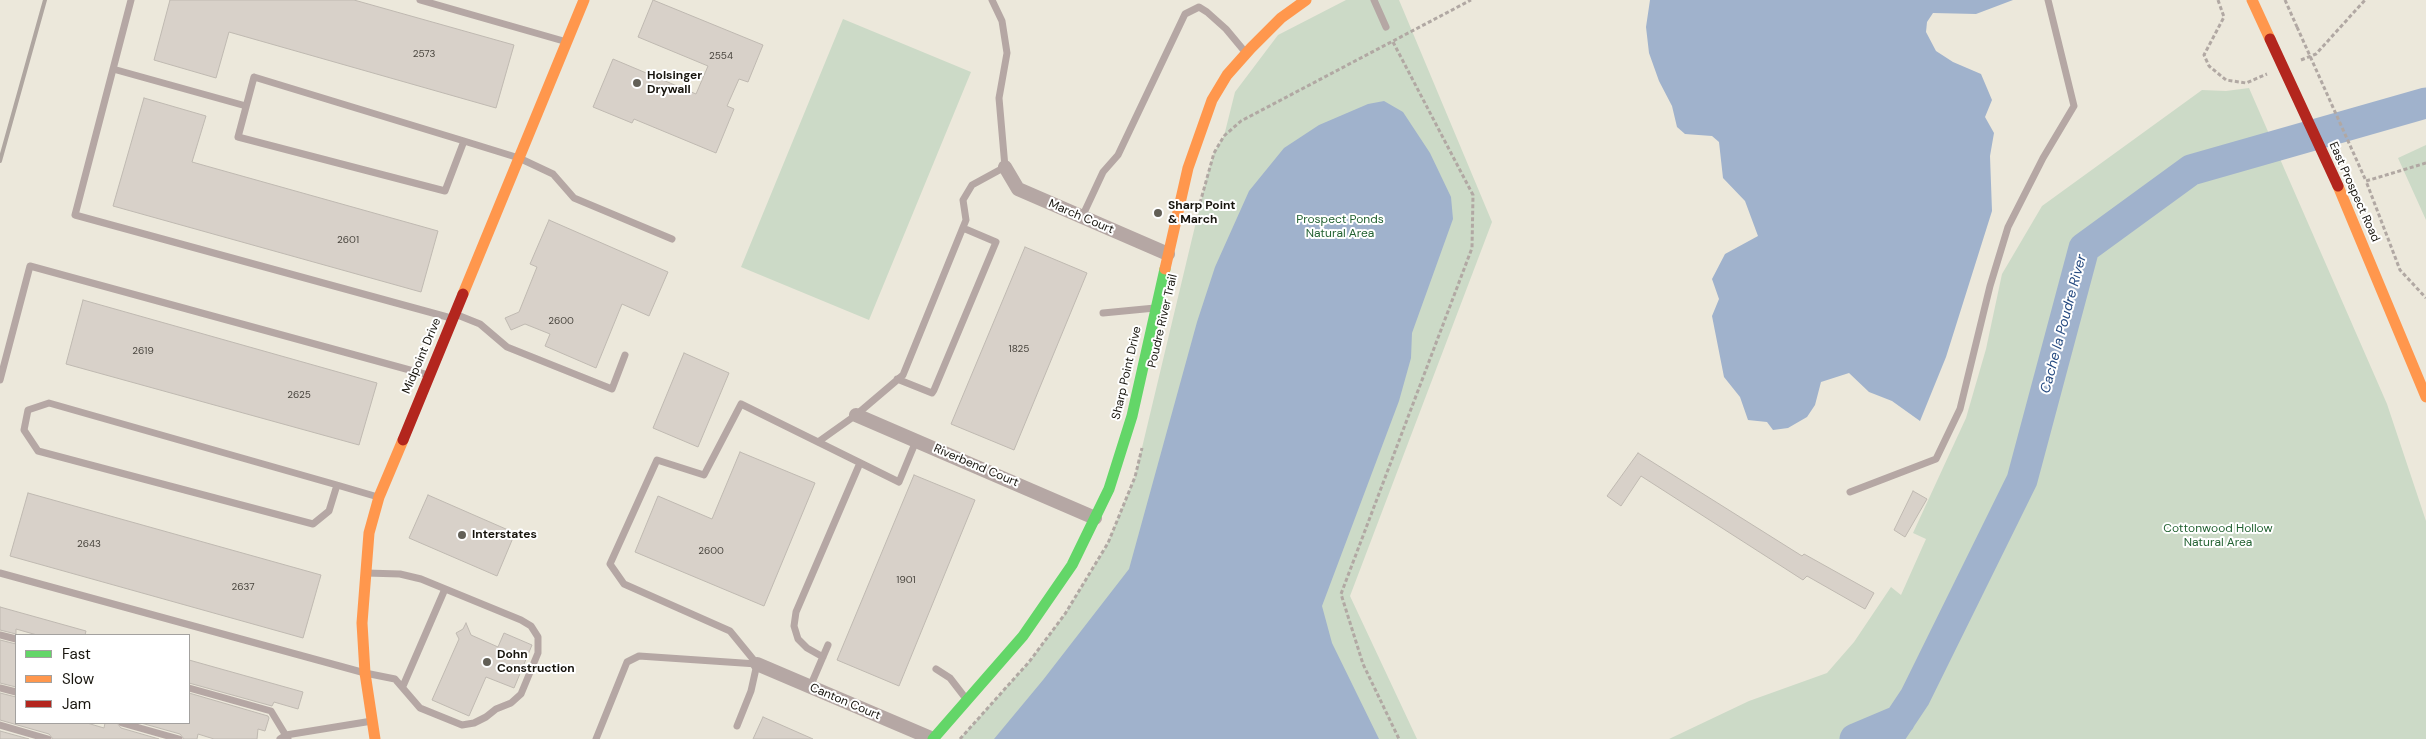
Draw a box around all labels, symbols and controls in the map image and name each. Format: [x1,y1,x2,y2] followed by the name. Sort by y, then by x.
[413,48,435,60] house number: 2573
[709,50,733,62] house number: 2554
[647,69,702,97] place label: Holsinger Drywall
[631,77,643,89] marker: Holsinger Drywall
[2325,140,2383,244] street label: East Prospect Road
[1046,197,1116,237] street label: March Court
[1168,199,1236,227] place label: Sharp Point & March
[1152,207,1164,219] marker: Sharp Point & March
[1296,213,1384,241] park label: Prospect Ponds Natural Area
[337,234,359,246] house number: 2601
[2037,253,2091,395] water label: Cache la Poudre River
[1145,273,1181,369] street label: Poudre River Trail
[548,315,574,327] house number: 2600
[400,316,444,396] street label: Midpoint Drive
[1109,325,1145,421] street label: Sharp Point Drive
[1009,343,1029,355] house number: 1825
[132,345,154,357] house number: 2619
[287,389,311,401] house number: 2625
[931,442,1021,490] street label: Riverbend Court
[2163,522,2273,550] park label: Cottonwood Hollow Natural Area
[472,528,537,542] place label: Interstates
[456,529,468,541] marker: Interstates
[77,538,101,550] house number: 2643
[698,545,724,557] house number: 2600
[896,574,916,586] house number: 1901
[231,581,255,593] house number: 2637
[15,634,190,724] legend
[62,644,91,664] text: Fast
[497,648,575,676] place label: Dohn Construction
[481,656,493,668] marker: Dohn Construction
[62,669,94,689] text: Slow
[807,681,883,723] street label: Canton Court
[62,694,91,714] text: Jam

